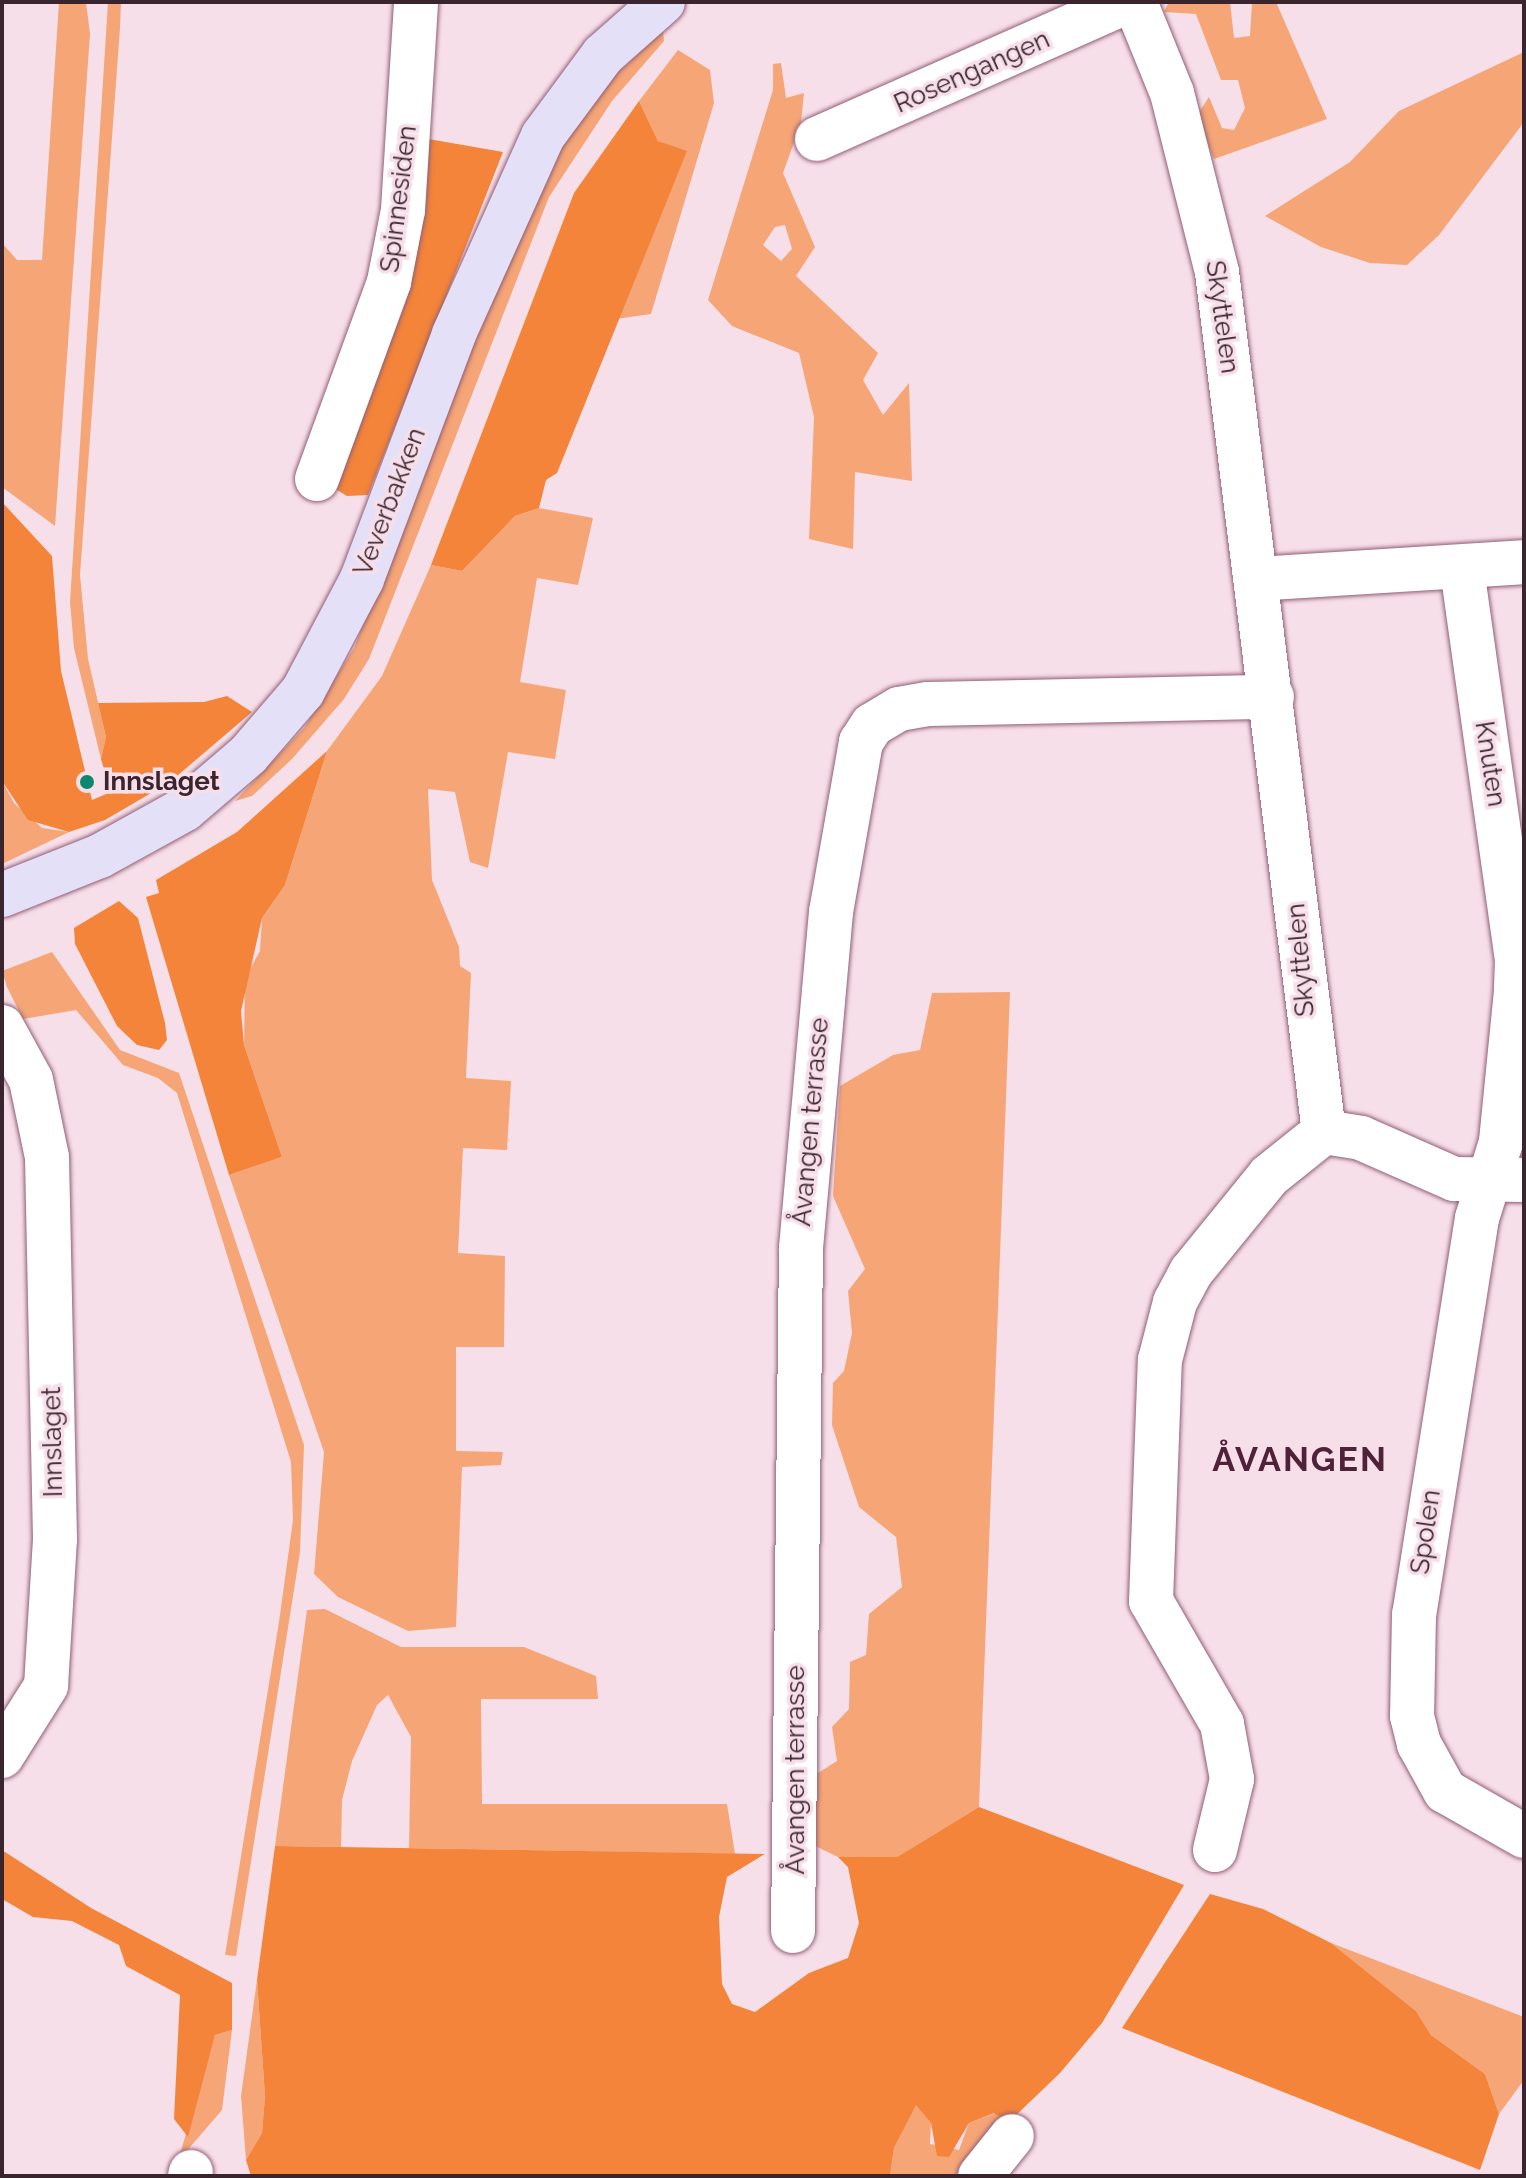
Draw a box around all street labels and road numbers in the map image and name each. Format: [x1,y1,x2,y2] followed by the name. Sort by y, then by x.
[889,24,1055,120] street label: Rosengangen
[375,124,423,274] street label: Spinnesiden
[1199,259,1245,375] street label: Skyttelen
[347,424,433,580] street label: Veverbakken
[1468,719,1512,809] street label: Knuten
[1281,902,1321,1018] street label: Skyttelen
[786,1016,836,1228] street label: Åvangen terrasse
[36,1386,70,1498] street label: Innslaget
[1405,1488,1447,1576] street label: Spolen
[780,1665,812,1875] street label: Åvangen terrasse

